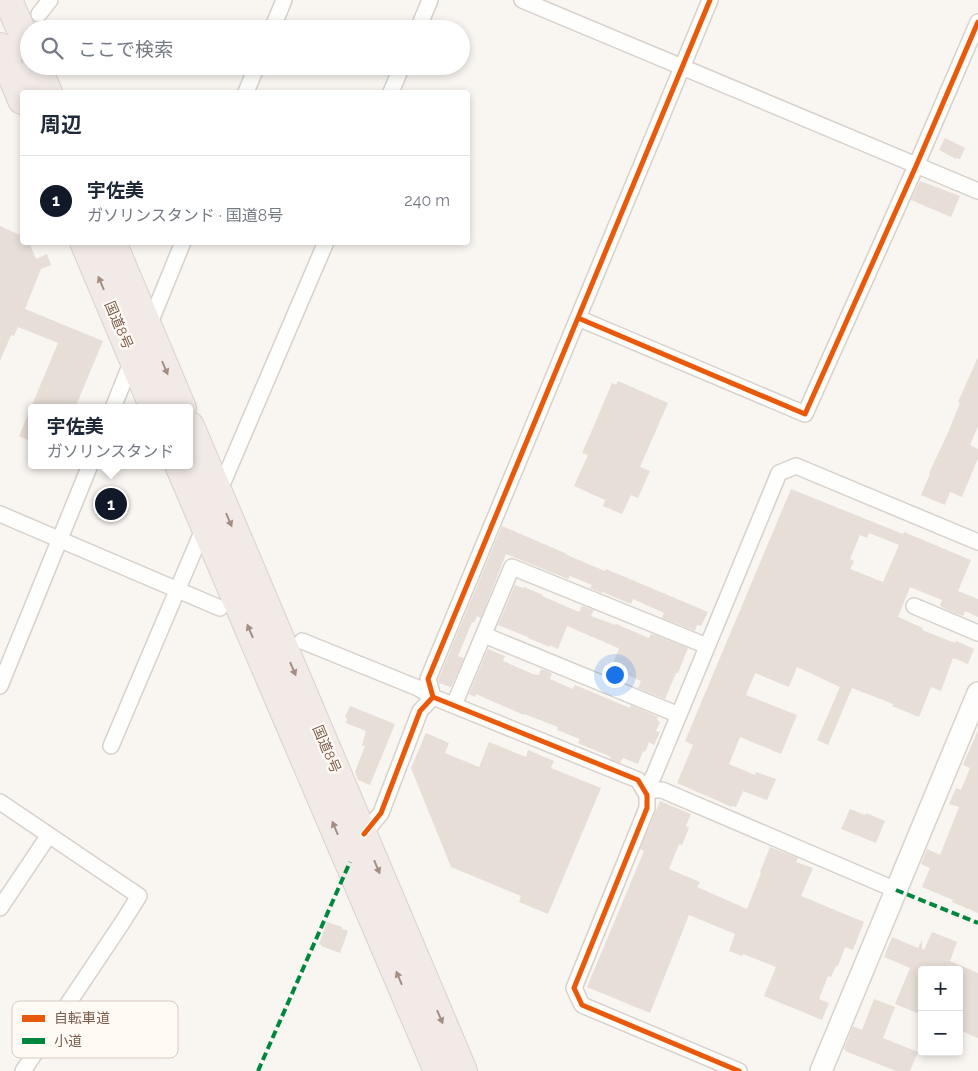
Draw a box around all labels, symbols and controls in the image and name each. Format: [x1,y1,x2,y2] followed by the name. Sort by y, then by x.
[20,20,470,75] search box
[38,34,66,62] icon: search
[78,38,173,60] text: ここで検索
[40,112,82,137] text: 周辺
[87,179,144,201] text: 宇佐美
[52,191,60,210] text: 1
[404,191,450,210] text: 240 m
[87,206,283,225] text: ガソリンスタンド · 国道8号
[96,275,104,290] one-way arrow
[102,299,136,351] street label: 国道8号
[161,361,169,375] one-way arrow
[28,404,193,469] popup
[47,415,104,437] text: 宇佐美
[47,442,174,461] text: ガソリンスタンド
[95,485,127,523] pin: 1
[226,513,234,527] one-way arrow
[246,623,254,638] one-way arrow
[290,662,298,676] one-way arrow
[602,662,628,688] your location
[310,723,344,775] street label: 国道8号
[331,821,339,835] one-way arrow
[374,860,382,874] one-way arrow
[918,966,963,1056] map controls
[918,966,963,1011] button: +
[394,971,402,985] one-way arrow
[12,1001,178,1058] legend
[54,1010,110,1026] text: 自転車道
[437,1010,445,1024] one-way arrow
[918,1011,963,1056] button: −
[54,1033,82,1049] text: 小道

